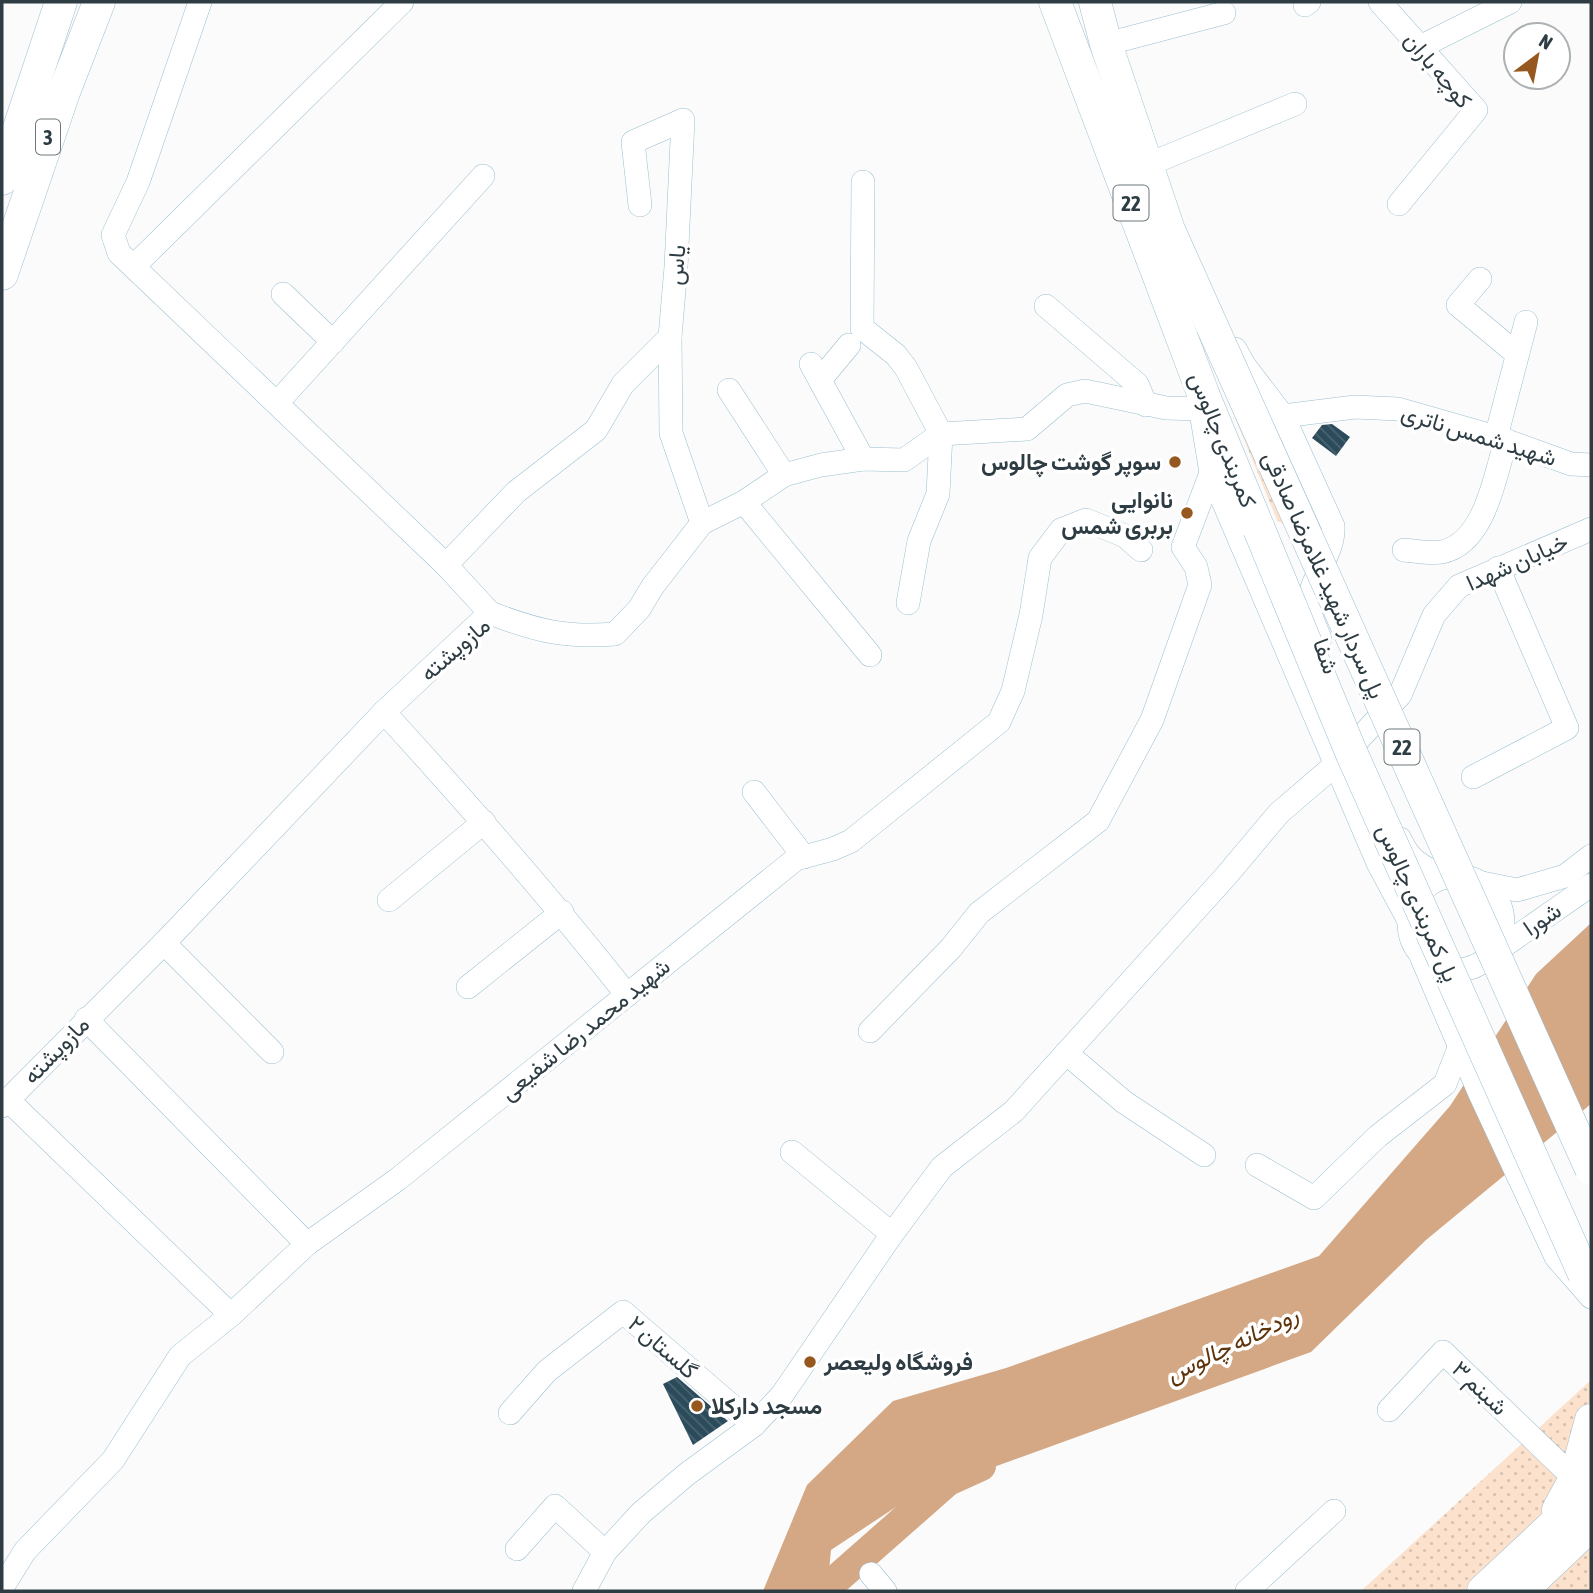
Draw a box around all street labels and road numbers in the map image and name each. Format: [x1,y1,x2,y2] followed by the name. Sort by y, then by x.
[1397,27,1477,115] street label: کوچه باران
[36,120,60,154] road number: 3
[1114,186,1148,220] road number: 22
[662,244,691,286] street label: یاس
[1181,369,1262,512] street label: کمربندی چالوس
[1398,399,1560,473] street label: شهید شمس ناتری
[1255,447,1390,704] street label: پل سردار شهید غلامرضا صادقی
[1462,528,1573,598] street label: خیابان شهدا
[415,612,497,688] street label: مازوپشته
[1308,635,1344,677] street label: شفا
[1384,730,1420,764] road number: 22
[1369,820,1464,987] street label: پل کمربندی چالوس
[1518,897,1567,943] street label: شورا
[495,953,676,1107] street label: شهید محمد رضا شفیعی
[18,1011,96,1091] street label: مازوپشته
[623,1310,703,1384] street label: گلستان ۲
[1446,1355,1513,1422] street label: شبنم ۳

